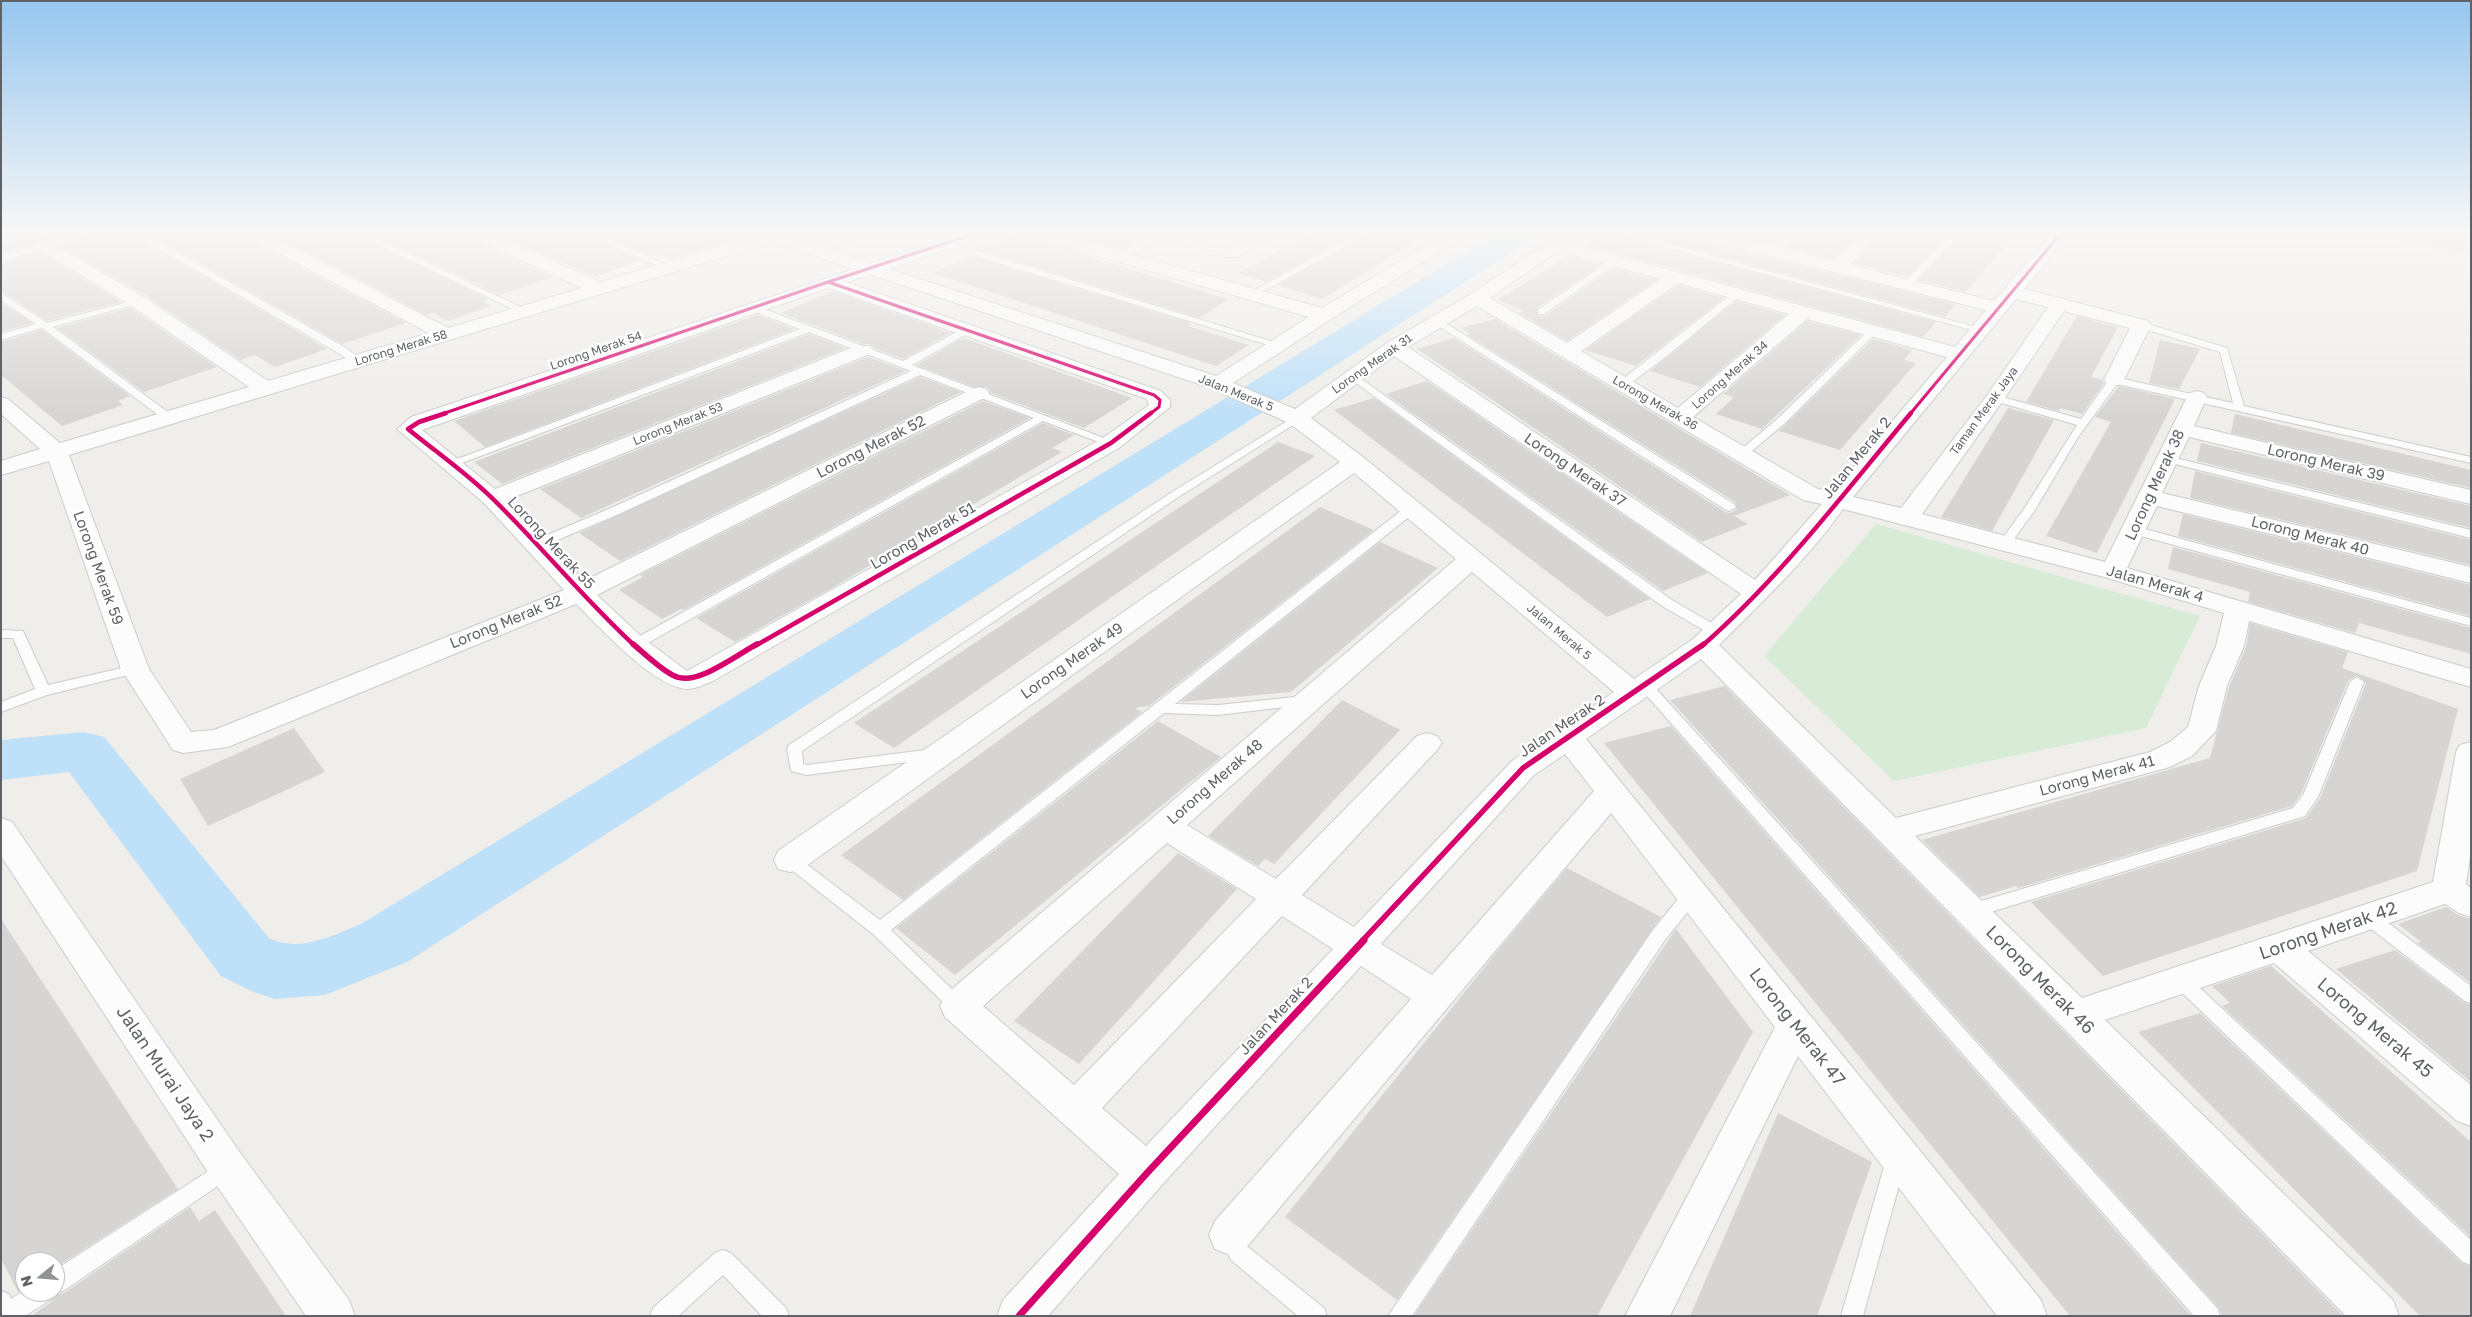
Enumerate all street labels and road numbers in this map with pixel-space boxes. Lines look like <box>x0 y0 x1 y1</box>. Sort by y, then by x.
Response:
street label: Lorong Merak 58 <box>353 327 449 369</box>
street label: Lorong Merak 54 <box>548 329 644 373</box>
street label: Lorong Merak 31 <box>1329 331 1415 397</box>
street label: Lorong Merak 34 <box>1689 338 1771 412</box>
street label: Taman Merak Jaya <box>1947 364 2021 458</box>
street label: Jalan Merak 5 <box>1196 371 1276 415</box>
street label: Lorong Merak 36 <box>1610 373 1700 433</box>
street label: Lorong Merak 53 <box>631 399 725 449</box>
street label: Lorong Merak 52 <box>814 412 928 482</box>
street label: Jalan Merak 2 <box>1819 414 1895 502</box>
street label: Lorong Merak 38 <box>2121 427 2189 543</box>
street label: Lorong Merak 37 <box>1521 429 1629 511</box>
street label: Lorong Merak 39 <box>2265 441 2387 485</box>
street label: Lorong Merak 55 <box>504 493 598 593</box>
street label: Lorong Merak 51 <box>867 499 979 573</box>
street label: Lorong Merak 59 <box>69 509 127 627</box>
street label: Lorong Merak 40 <box>2249 513 2371 559</box>
street label: Jalan Merak 4 <box>2104 562 2206 606</box>
street label: Lorong Merak 52 <box>447 591 565 653</box>
street label: Jalan Merak 5 <box>1524 601 1594 663</box>
street label: Lorong Merak 49 <box>1017 619 1127 703</box>
street label: Jalan Merak 2 <box>1516 691 1608 761</box>
street label: Lorong Merak 48 <box>1164 736 1266 828</box>
street label: Lorong Merak 41 <box>2037 752 2157 800</box>
street label: Lorong Merak 42 <box>2256 897 2400 965</box>
street label: Lorong Merak 46 <box>1981 921 2099 1039</box>
street label: Lorong Merak 47 <box>1744 964 1850 1090</box>
street label: Jalan Merak 2 <box>1235 973 1317 1059</box>
street label: Lorong Merak 45 <box>2313 973 2437 1083</box>
street label: Jalan Murai Jaya 2 <box>112 1002 218 1146</box>

